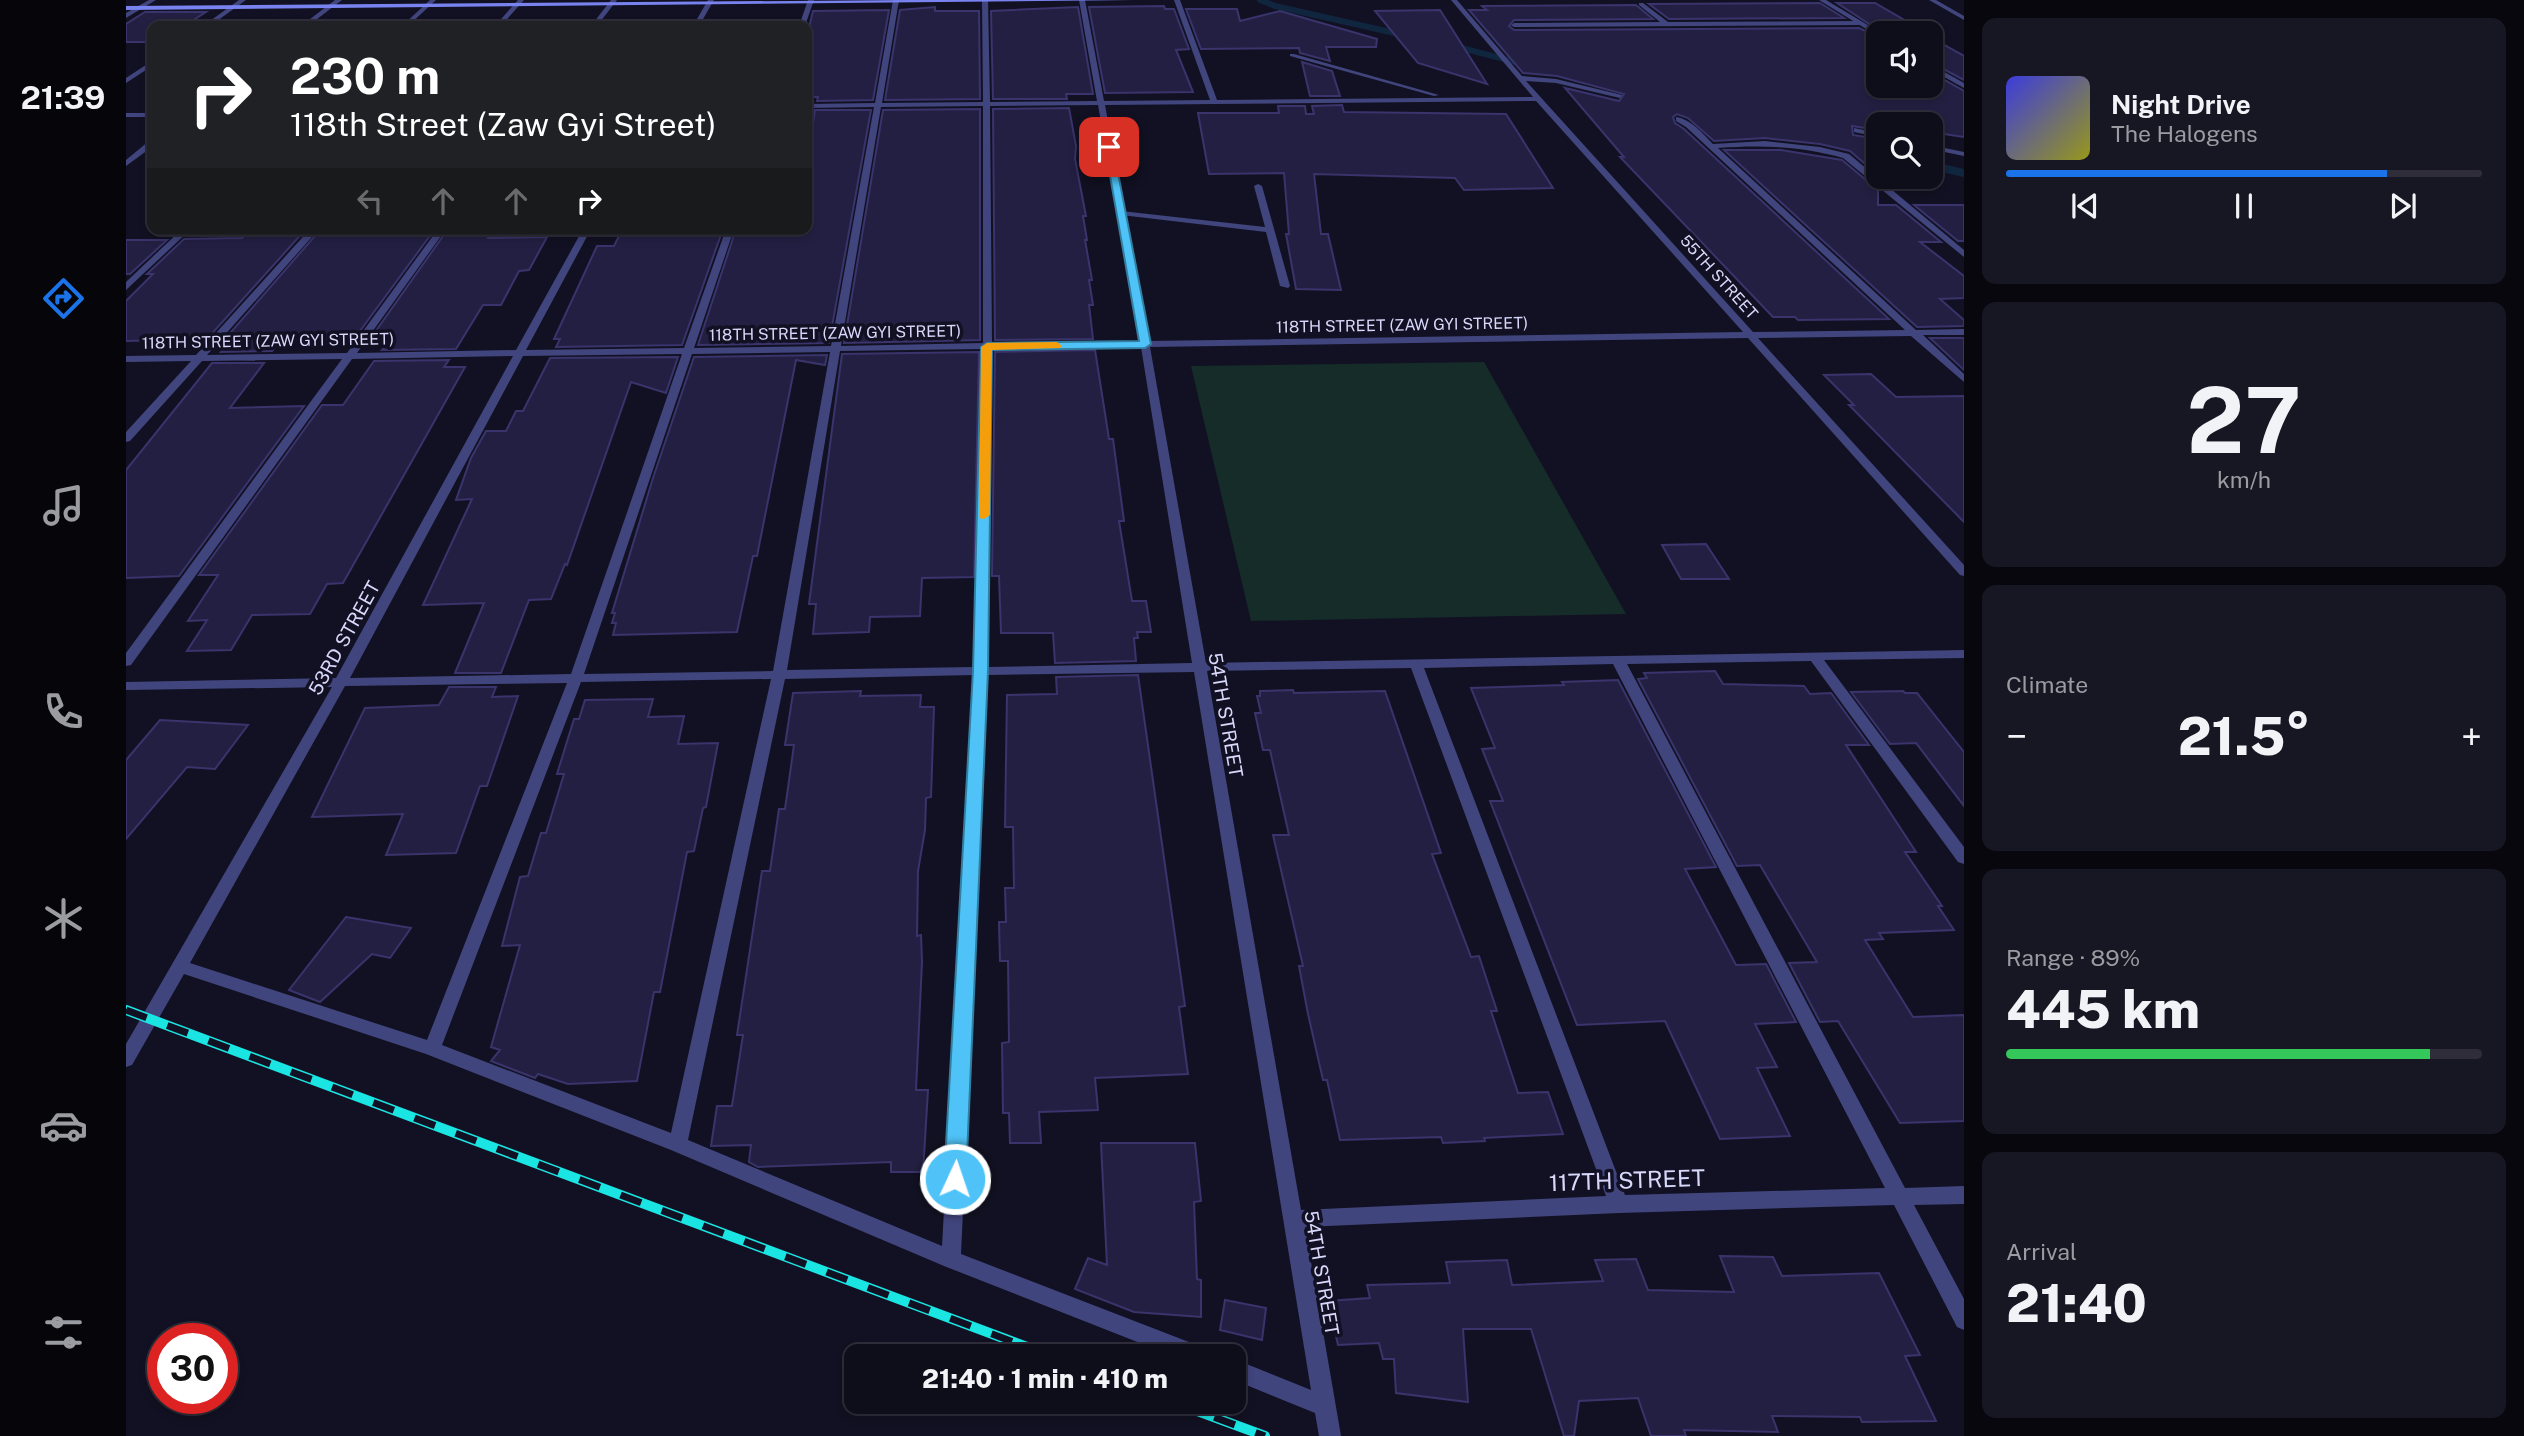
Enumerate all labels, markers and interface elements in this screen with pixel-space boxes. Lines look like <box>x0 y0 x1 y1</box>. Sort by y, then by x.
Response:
map controls <box>1866 21 1943 189</box>
button: sound <box>1866 21 1943 98</box>
text: 230 m <box>290 47 440 105</box>
icon: right <box>175 49 266 140</box>
text: 21:39 <box>21 79 105 116</box>
text: Night Drive <box>2111 89 2251 120</box>
text: 118th Street (Zaw Gyi Street) <box>290 106 716 143</box>
button: search <box>1866 112 1943 189</box>
pin <box>1079 117 1139 177</box>
text: The Halogens <box>2111 120 2258 147</box>
icon: arrive <box>1090 128 1128 166</box>
icon: left <box>351 182 389 220</box>
icon: ahead <box>424 182 462 220</box>
icon: ahead <box>497 182 535 220</box>
icon: right <box>570 182 608 220</box>
icon: previous <box>2066 187 2104 225</box>
icon: pause <box>2225 187 2263 225</box>
icon: next <box>2384 187 2422 225</box>
street label: 55TH STREET <box>1676 231 1762 323</box>
icon: directions <box>39 274 88 323</box>
street label: 118TH STREET (ZAW GYI STREET) <box>1276 313 1528 337</box>
street label: 118TH STREET (ZAW GYI STREET) <box>709 321 961 345</box>
street label: 118TH STREET (ZAW GYI STREET) <box>142 329 394 353</box>
text: 27 <box>2187 367 2301 473</box>
text: km/h <box>2217 466 2271 493</box>
icon: music <box>39 481 88 530</box>
street label: 53RD STREET <box>304 577 384 699</box>
street label: 54TH STREET <box>1204 651 1248 779</box>
text: Climate <box>2006 671 2088 698</box>
icon: phone <box>39 687 88 736</box>
text: 21.5° <box>2178 706 2310 767</box>
text: − <box>2006 714 2027 759</box>
text: + <box>2461 714 2482 759</box>
icon: climate <box>39 894 88 943</box>
text: Range · 89% <box>2006 944 2140 971</box>
text: 445 km <box>2006 979 2200 1040</box>
icon: car <box>39 1101 88 1150</box>
position arrow <box>918 1142 992 1216</box>
street label: 117TH STREET <box>1548 1164 1706 1196</box>
street label: 54TH STREET <box>1300 1209 1344 1337</box>
text: Arrival <box>2006 1238 2077 1265</box>
text: 21:40 <box>2006 1273 2147 1334</box>
icon: filters <box>39 1308 88 1357</box>
speed limit sign: 30 <box>147 1323 238 1414</box>
text: 21:40 · 1 min · 410 m <box>922 1363 1168 1394</box>

